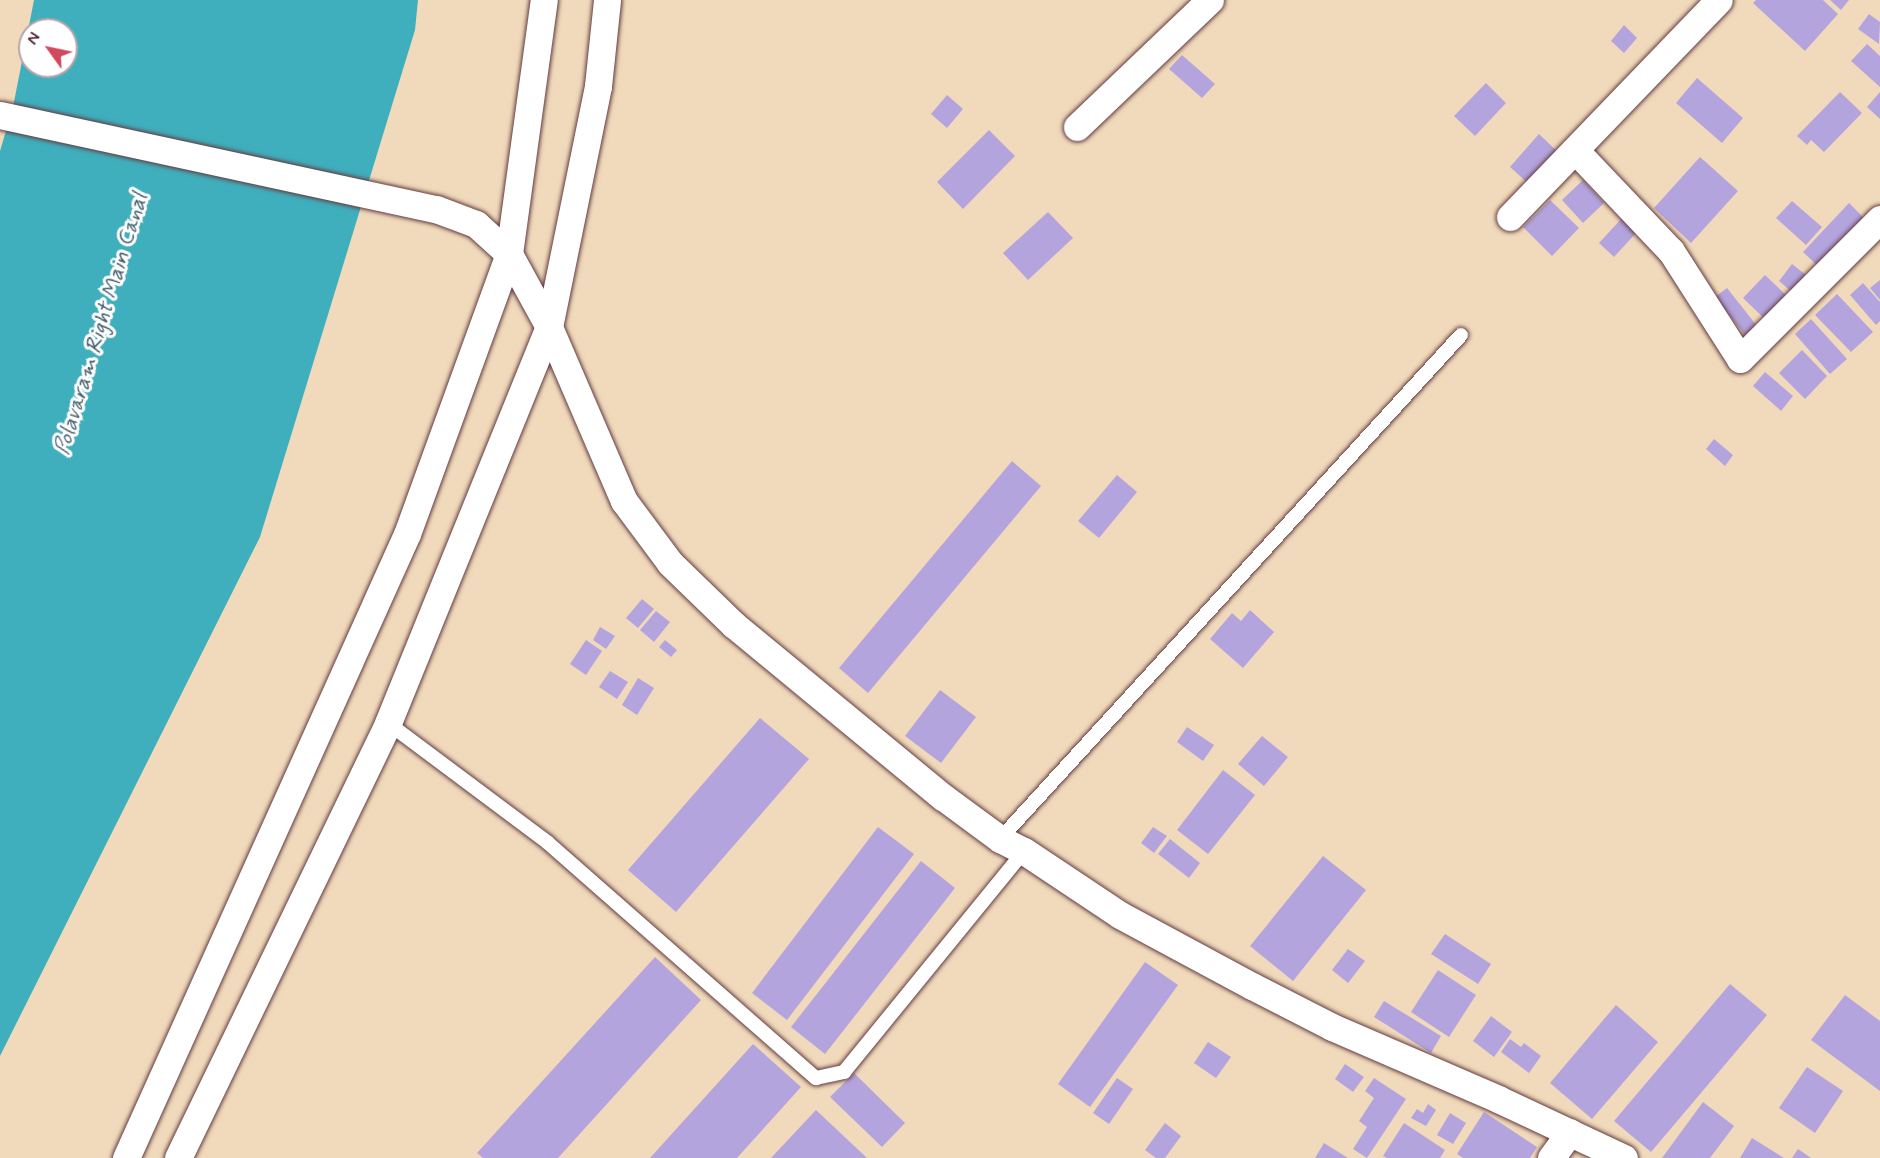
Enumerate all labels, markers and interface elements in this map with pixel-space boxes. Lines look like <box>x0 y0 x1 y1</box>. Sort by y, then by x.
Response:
north arrow <box>18 18 78 78</box>
text: N <box>22 29 46 49</box>
water label: Polavaram Right Main Canal <box>50 191 154 457</box>

